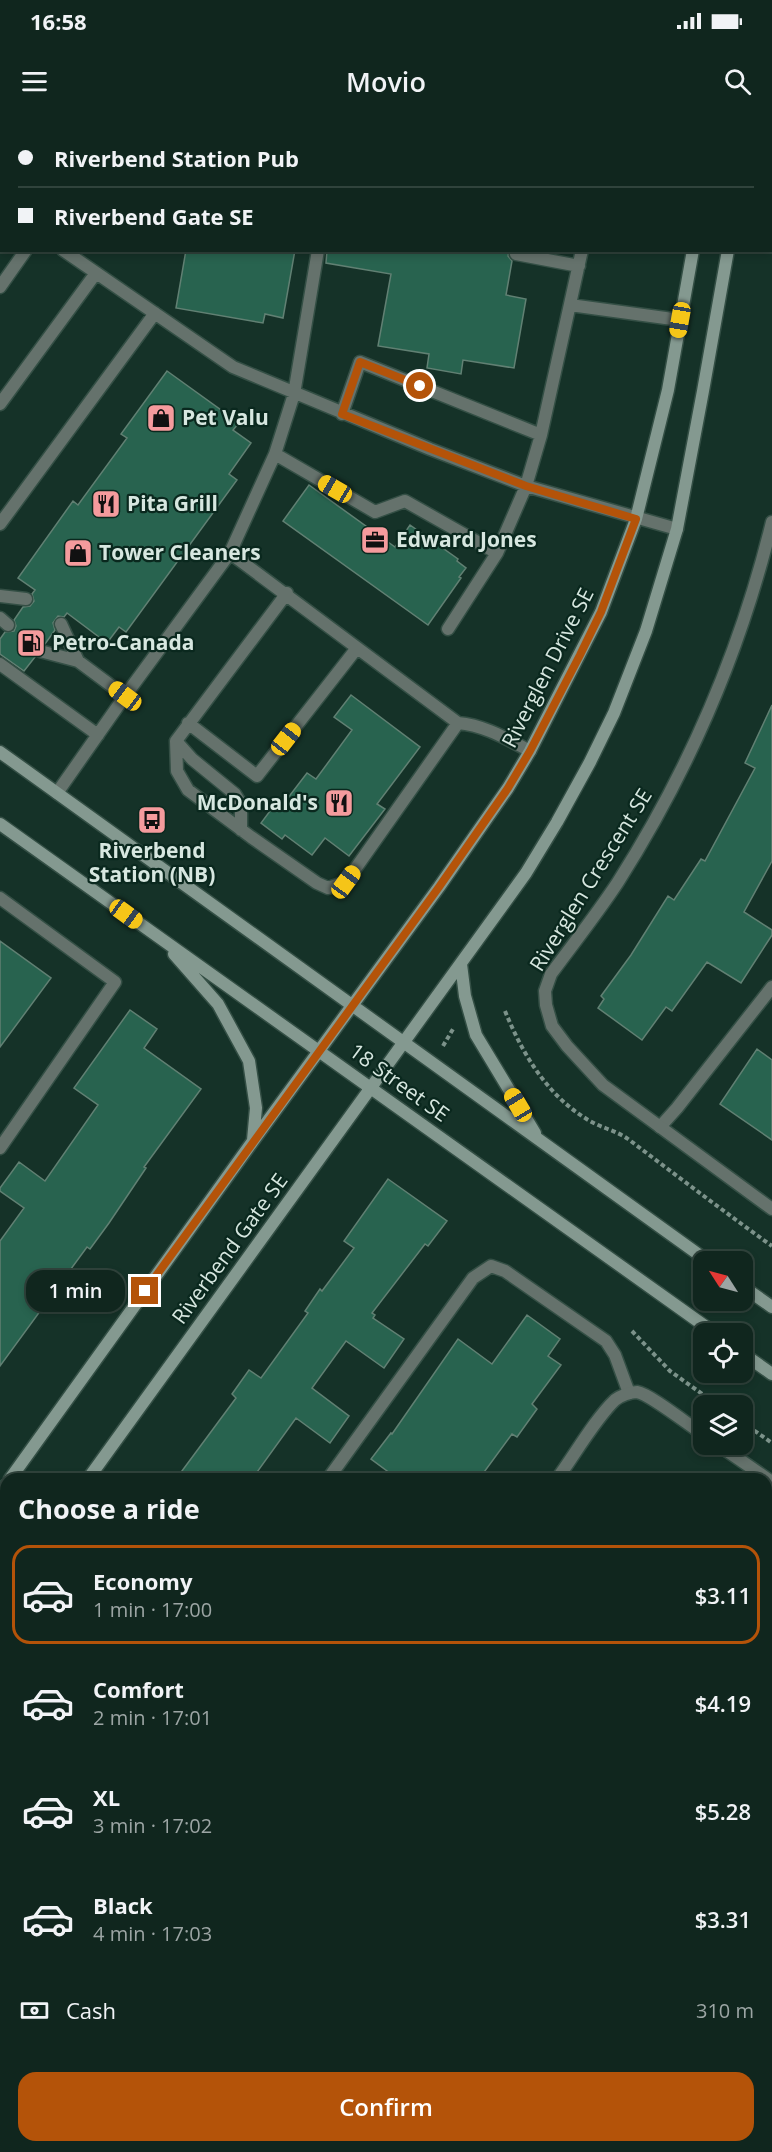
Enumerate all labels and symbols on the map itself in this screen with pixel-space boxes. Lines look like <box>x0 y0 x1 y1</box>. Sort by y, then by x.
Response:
car <box>668 301 692 339</box>
route start <box>406 372 433 399</box>
shop icon: Pet Valu <box>145 402 177 434</box>
place label: Pet Valu <box>182 403 269 431</box>
car <box>315 472 355 506</box>
restaurant icon: Pita Grill <box>90 488 122 520</box>
place label: Pita Grill <box>127 489 218 517</box>
office icon: Edward Jones <box>359 524 391 556</box>
place label: Edward Jones <box>396 525 537 553</box>
shop icon: Tower Cleaners <box>62 537 94 569</box>
place label: Tower Cleaners <box>99 538 261 566</box>
street label: Riverglen Drive SE <box>495 583 600 752</box>
fuel station icon: Petro-Canada <box>15 627 47 659</box>
place label: Petro-Canada <box>52 628 195 656</box>
car <box>105 678 145 714</box>
car <box>268 719 304 759</box>
street label: Riverglen Crescent SE <box>523 783 658 976</box>
restaurant icon: McDonald's <box>323 787 355 819</box>
place label: McDonald's <box>197 788 318 816</box>
bus stop icon: Riverbend Station (NB) <box>136 804 168 836</box>
place label: Riverbend Station (NB) <box>89 836 215 888</box>
car <box>328 862 364 902</box>
car <box>106 896 146 932</box>
street label: 18 Street SE <box>344 1037 455 1128</box>
car <box>501 1085 535 1125</box>
street label: Riverbend Gate SE <box>165 1167 293 1329</box>
north arrow <box>693 1251 753 1311</box>
callout: 1 min <box>25 1270 124 1312</box>
route end <box>131 1277 158 1304</box>

